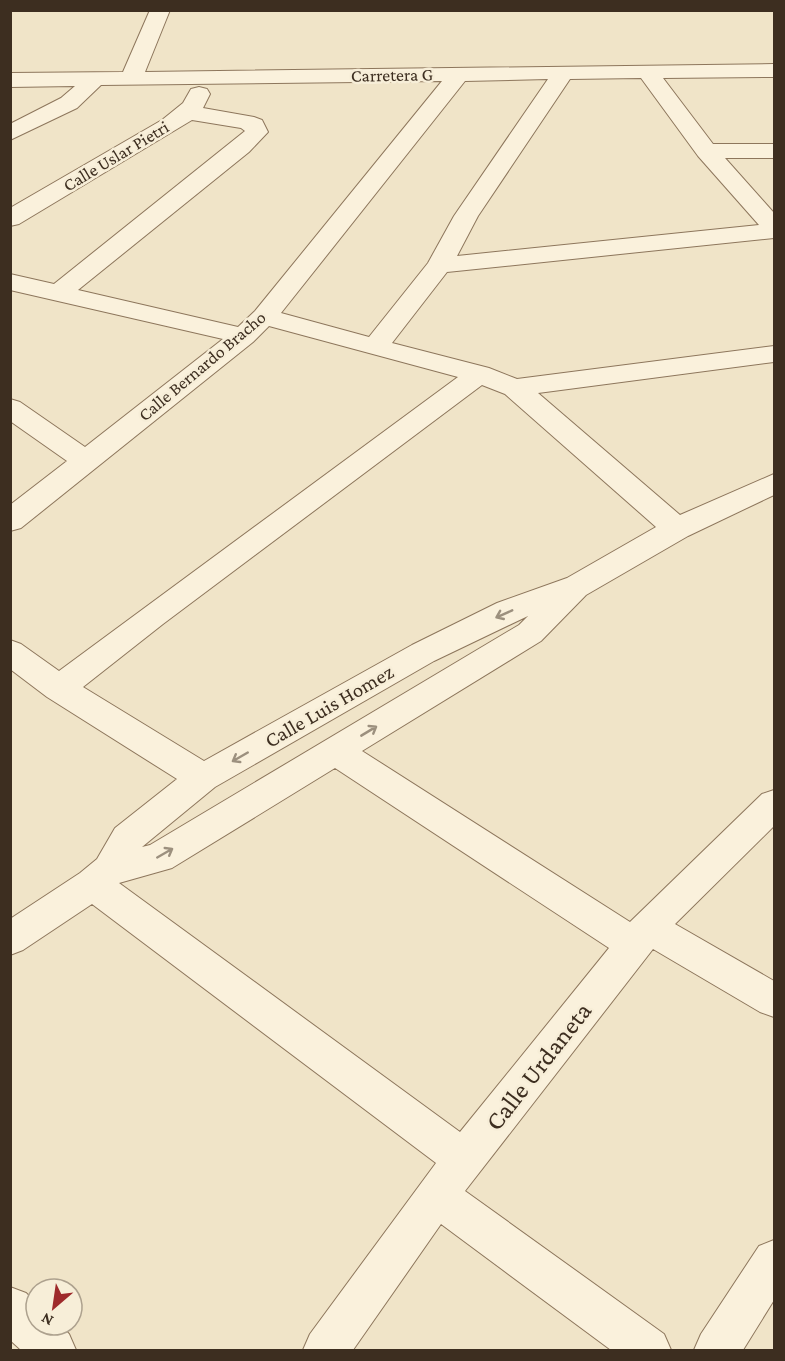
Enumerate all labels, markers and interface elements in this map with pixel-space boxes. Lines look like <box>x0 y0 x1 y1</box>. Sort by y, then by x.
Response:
street label: Carretera G <box>351 64 433 86</box>
street label: Calle Uslar Pietri <box>60 117 173 195</box>
street label: Calle Bernardo Bracho <box>134 307 270 425</box>
one-way arrow <box>495 609 513 620</box>
street label: Calle Luis Homez <box>260 659 398 753</box>
one-way arrow <box>360 725 377 737</box>
one-way arrow <box>232 751 249 763</box>
one-way arrow <box>156 847 174 858</box>
street label: Calle Urdaneta <box>479 997 597 1136</box>
north arrow <box>24 1277 84 1337</box>
text: N <box>38 1310 56 1330</box>

